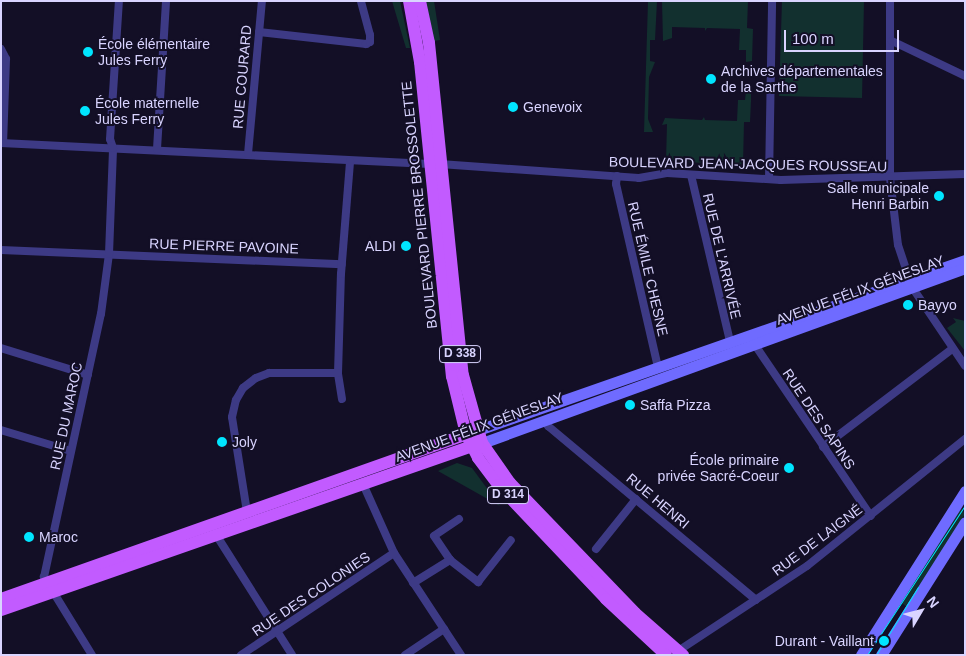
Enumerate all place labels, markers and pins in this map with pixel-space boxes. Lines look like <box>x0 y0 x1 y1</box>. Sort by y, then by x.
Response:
place label: École élémentaire Jules Ferry <box>98 36 210 68</box>
marker: École élémentaire Jules Ferry <box>82 46 94 58</box>
place label: Archives départementales de la Sarthe <box>721 63 883 95</box>
marker: Archives départementales de la Sarthe <box>705 73 717 85</box>
place label: École maternelle Jules Ferry <box>95 95 199 128</box>
place label: Genevoix <box>523 99 582 115</box>
marker: Genevoix <box>507 101 519 113</box>
marker: École maternelle Jules Ferry <box>79 105 91 117</box>
place label: Salle municipale Henri Barbin <box>827 180 929 212</box>
marker: Salle municipale Henri Barbin <box>933 190 945 202</box>
place label: ALDI <box>365 238 396 254</box>
marker: ALDI <box>400 240 412 252</box>
place label: Bayyo <box>918 297 957 313</box>
marker: Bayyo <box>902 299 914 311</box>
place label: Saffa Pizza <box>640 397 711 413</box>
marker: Saffa Pizza <box>624 399 636 411</box>
place label: Joly <box>232 434 257 450</box>
marker: Joly <box>216 436 228 448</box>
place label: École primaire privée Sacré-Coeur <box>658 452 779 484</box>
marker: École primaire privée Sacré-Coeur <box>783 462 795 474</box>
place label: Maroc <box>39 529 78 545</box>
marker: Maroc <box>23 531 35 543</box>
place label: Durant - Vaillant <box>775 633 874 649</box>
marker: Durant - Vaillant <box>878 635 890 647</box>

